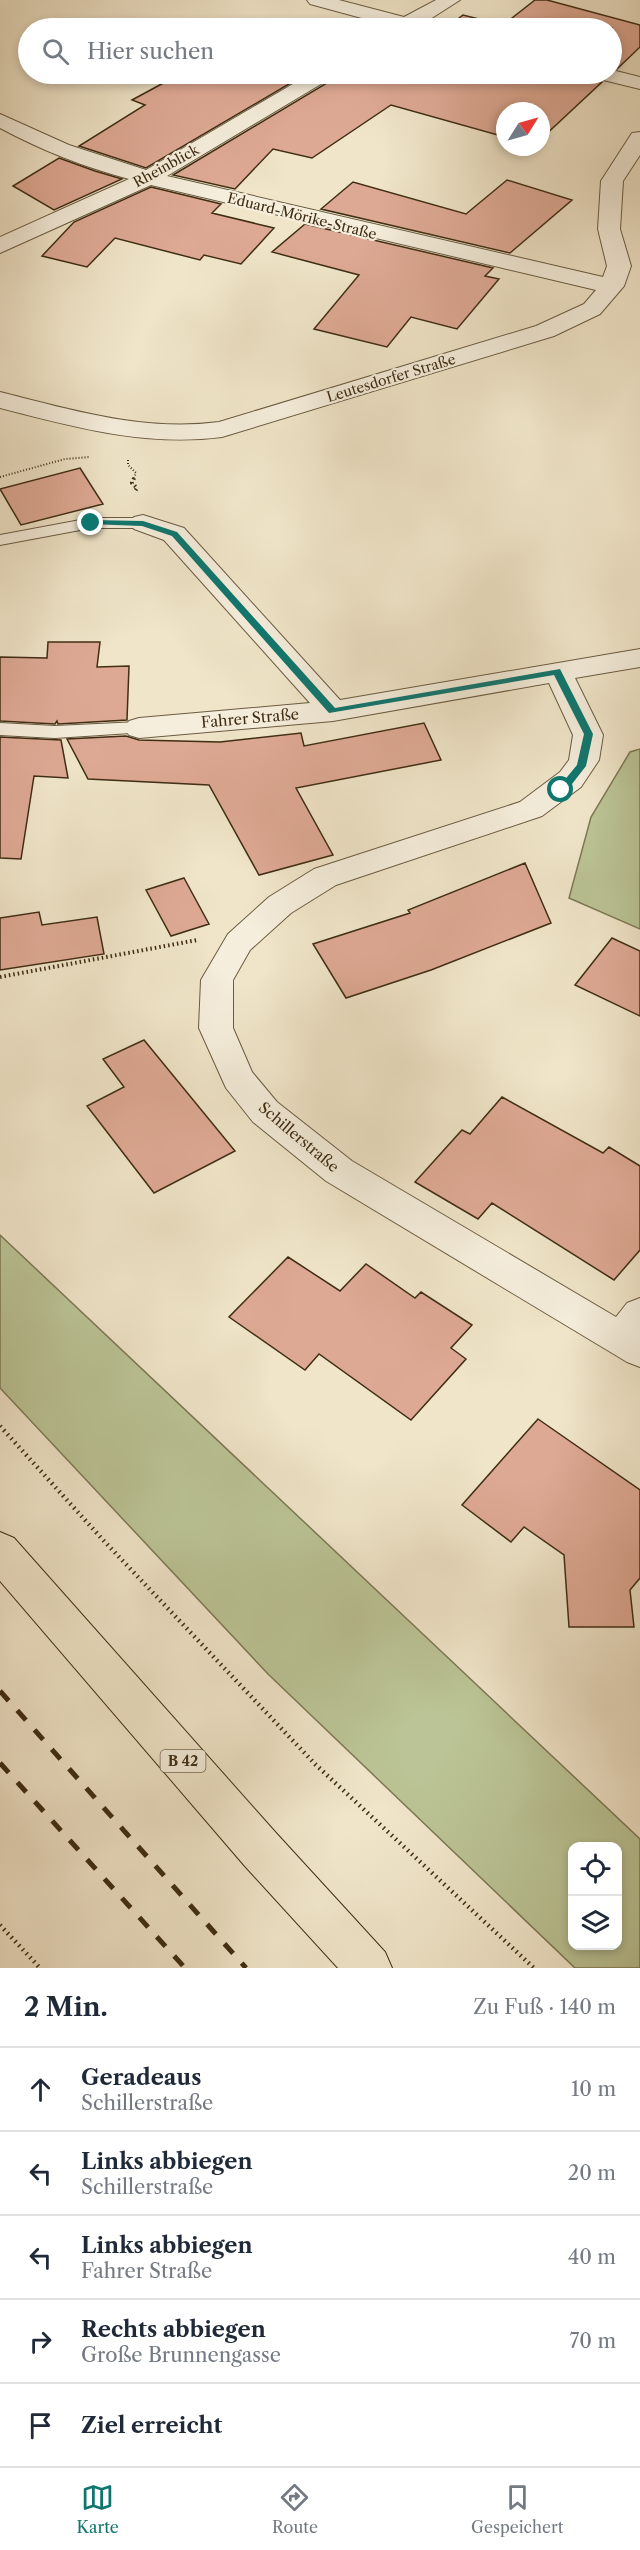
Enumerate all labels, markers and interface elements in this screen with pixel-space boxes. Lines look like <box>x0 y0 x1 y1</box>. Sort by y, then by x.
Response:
search box <box>18 18 622 84</box>
icon: search <box>39 35 72 68</box>
text: Hier suchen <box>87 38 214 65</box>
north arrow <box>496 102 550 156</box>
street label: Rheinblick <box>130 140 203 191</box>
street label: Eduard-Mörike-Straße <box>226 189 379 243</box>
street label: Leutesdorfer Straße <box>324 350 458 406</box>
route end <box>77 509 103 535</box>
street label: Fahrer Straße <box>200 704 300 732</box>
route start <box>547 776 573 802</box>
street label: Schillerstraße <box>255 1098 343 1176</box>
road number: B 42 <box>160 1750 206 1772</box>
map controls <box>568 1842 622 1950</box>
button: locate <box>568 1842 622 1896</box>
button: layers <box>568 1896 622 1950</box>
text: 2 Min. <box>24 1991 108 2023</box>
text: Zu Fuß · 140 m <box>473 1995 616 2019</box>
text: Geradeaus <box>81 2064 201 2091</box>
icon: ahead <box>24 2073 57 2106</box>
text: 10 m <box>571 2077 616 2101</box>
text: Schillerstraße <box>81 2091 213 2115</box>
text: Links abbiegen <box>81 2148 253 2175</box>
icon: left <box>24 2157 57 2190</box>
text: 20 m <box>568 2161 616 2185</box>
text: Schillerstraße <box>81 2175 213 2199</box>
text: Links abbiegen <box>81 2232 253 2259</box>
icon: left <box>24 2241 57 2274</box>
text: 40 m <box>568 2245 616 2269</box>
text: Fahrer Straße <box>81 2259 212 2283</box>
text: Rechts abbiegen <box>81 2316 266 2343</box>
icon: right <box>24 2325 57 2358</box>
text: 70 m <box>570 2329 616 2353</box>
text: Große Brunnengasse <box>81 2343 281 2367</box>
icon: arrive <box>24 2409 57 2442</box>
text: Ziel erreicht <box>81 2412 222 2439</box>
tab: Karte <box>77 2481 119 2537</box>
tab: Route <box>272 2481 318 2537</box>
tab: Gespeichert <box>471 2481 563 2537</box>

